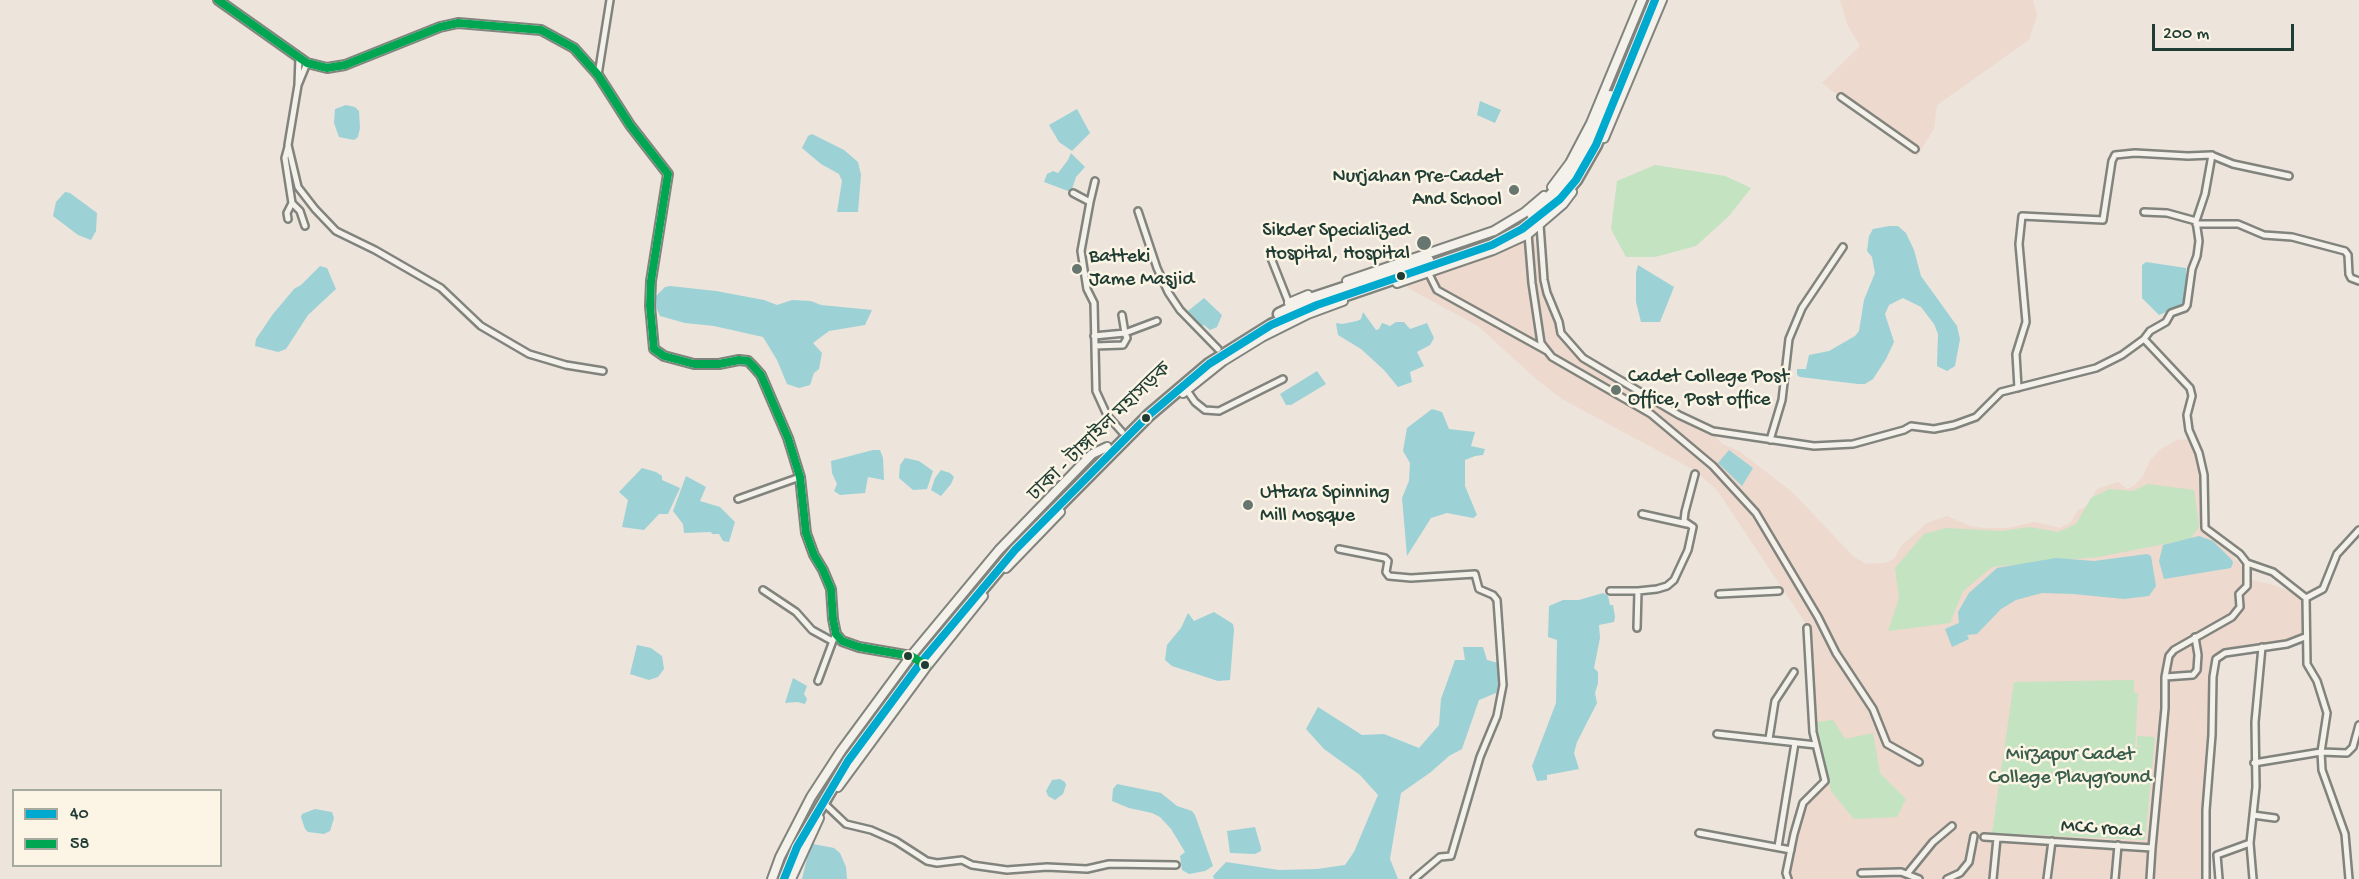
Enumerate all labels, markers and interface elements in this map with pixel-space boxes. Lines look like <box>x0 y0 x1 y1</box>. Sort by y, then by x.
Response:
scale bar <box>2155 12 2298 50</box>
text: 200 m <box>2163 24 2209 45</box>
place label: Nurjahan Pre-Cadet And School <box>1333 166 1502 213</box>
marker: Nurjahan Pre-Cadet And School <box>1507 183 1521 197</box>
place label: Sikder Specialized Hospital, Hospital <box>1262 220 1410 267</box>
marker: Sikder Specialized Hospital, Hospital <box>1415 234 1433 252</box>
place label: Batteki Jame Masjid <box>1089 246 1194 293</box>
marker: Batteki Jame Masjid <box>1070 262 1084 276</box>
unlabelled marker <box>1395 270 1407 282</box>
street label: ঢাকা - টাঙ্গাইল মহাসড়ক <box>1024 358 1178 508</box>
place label: Cadet College Post Office, Post office <box>1628 366 1789 413</box>
marker: Cadet College Post Office, Post office <box>1609 383 1623 397</box>
unlabelled marker <box>1140 412 1152 424</box>
place label: Uttara Spinning Mill Mosque <box>1260 482 1390 529</box>
marker: Uttara Spinning Mill Mosque <box>1241 498 1255 512</box>
unlabelled marker <box>902 650 914 662</box>
unlabelled marker <box>919 659 931 671</box>
park label: Mirzapur Cadet College Playground <box>1989 744 2151 791</box>
legend <box>12 789 222 867</box>
text: 40 <box>70 804 89 825</box>
street label: MCC road <box>2060 815 2142 845</box>
text: 58 <box>70 834 89 855</box>

